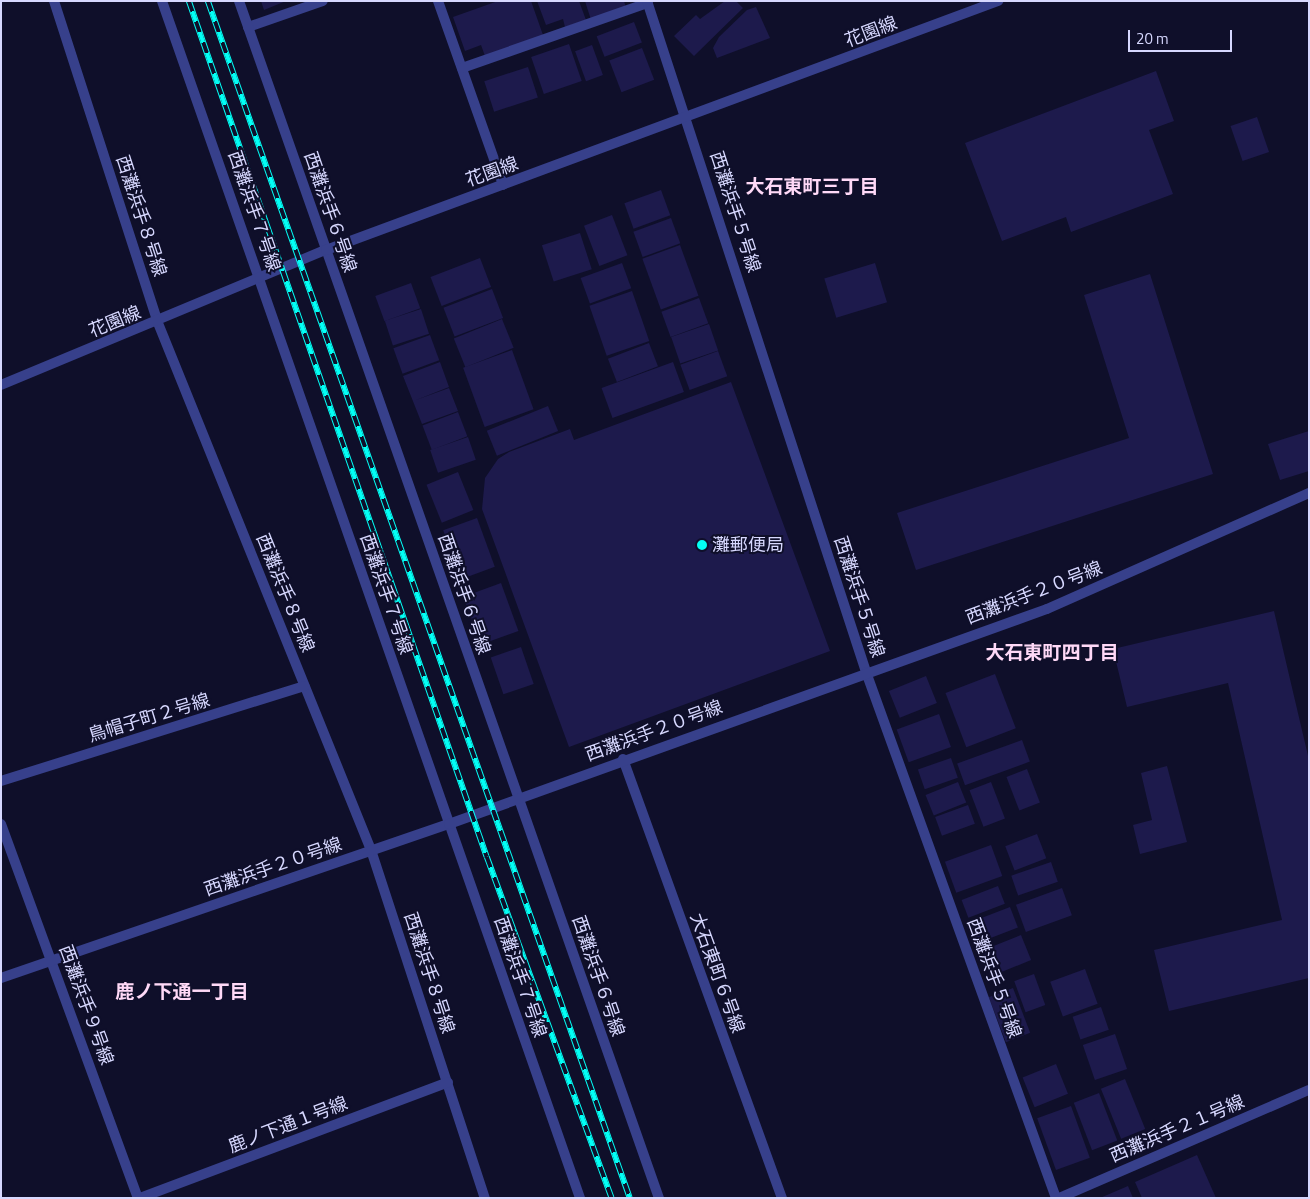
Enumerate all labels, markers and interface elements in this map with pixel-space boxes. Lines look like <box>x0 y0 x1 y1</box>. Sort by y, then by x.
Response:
street label: 花園線 <box>842 12 900 52</box>
scale bar <box>1130 20 1234 52</box>
text: 20 m <box>1136 27 1169 50</box>
street label: 西灘浜手７号線 <box>223 148 285 274</box>
street label: 西灘浜手６号線 <box>299 149 361 275</box>
street label: 西灘浜手５号線 <box>705 149 765 275</box>
street label: 西灘浜手８号線 <box>111 153 171 279</box>
street label: 花園線 <box>463 153 521 191</box>
district label: 大石東町三丁目 <box>746 175 878 197</box>
street label: 花園線 <box>86 302 144 342</box>
street label: 西灘浜手８号線 <box>251 531 319 655</box>
street label: 西灘浜手７号線 <box>355 531 417 657</box>
street label: 西灘浜手６号線 <box>433 531 495 657</box>
place label: 灘郵便局 <box>712 534 784 556</box>
street label: 西灘浜手５号線 <box>829 534 889 660</box>
marker: 灘郵便局 <box>696 539 708 551</box>
street label: 西灘浜手２０号線 <box>963 557 1105 629</box>
district label: 大石東町四丁目 <box>986 641 1118 663</box>
street label: 鳥帽子町２号線 <box>86 689 212 747</box>
street label: 西灘浜手２０号線 <box>583 696 725 766</box>
street label: 西灘浜手２０号線 <box>201 833 345 901</box>
street label: 西灘浜手８号線 <box>399 910 459 1036</box>
street label: 大石東町６号線 <box>685 910 749 1036</box>
street label: 西灘浜手６号線 <box>567 913 629 1039</box>
street label: 西灘浜手７号線 <box>489 914 551 1040</box>
street label: 西灘浜手５号線 <box>962 915 1026 1041</box>
street label: 西灘浜手９号線 <box>54 942 118 1068</box>
district label: 鹿ノ下通一丁目 <box>116 980 248 1002</box>
street label: 西灘浜手２１号線 <box>1107 1091 1247 1167</box>
street label: 鹿ノ下通１号線 <box>225 1092 351 1158</box>

